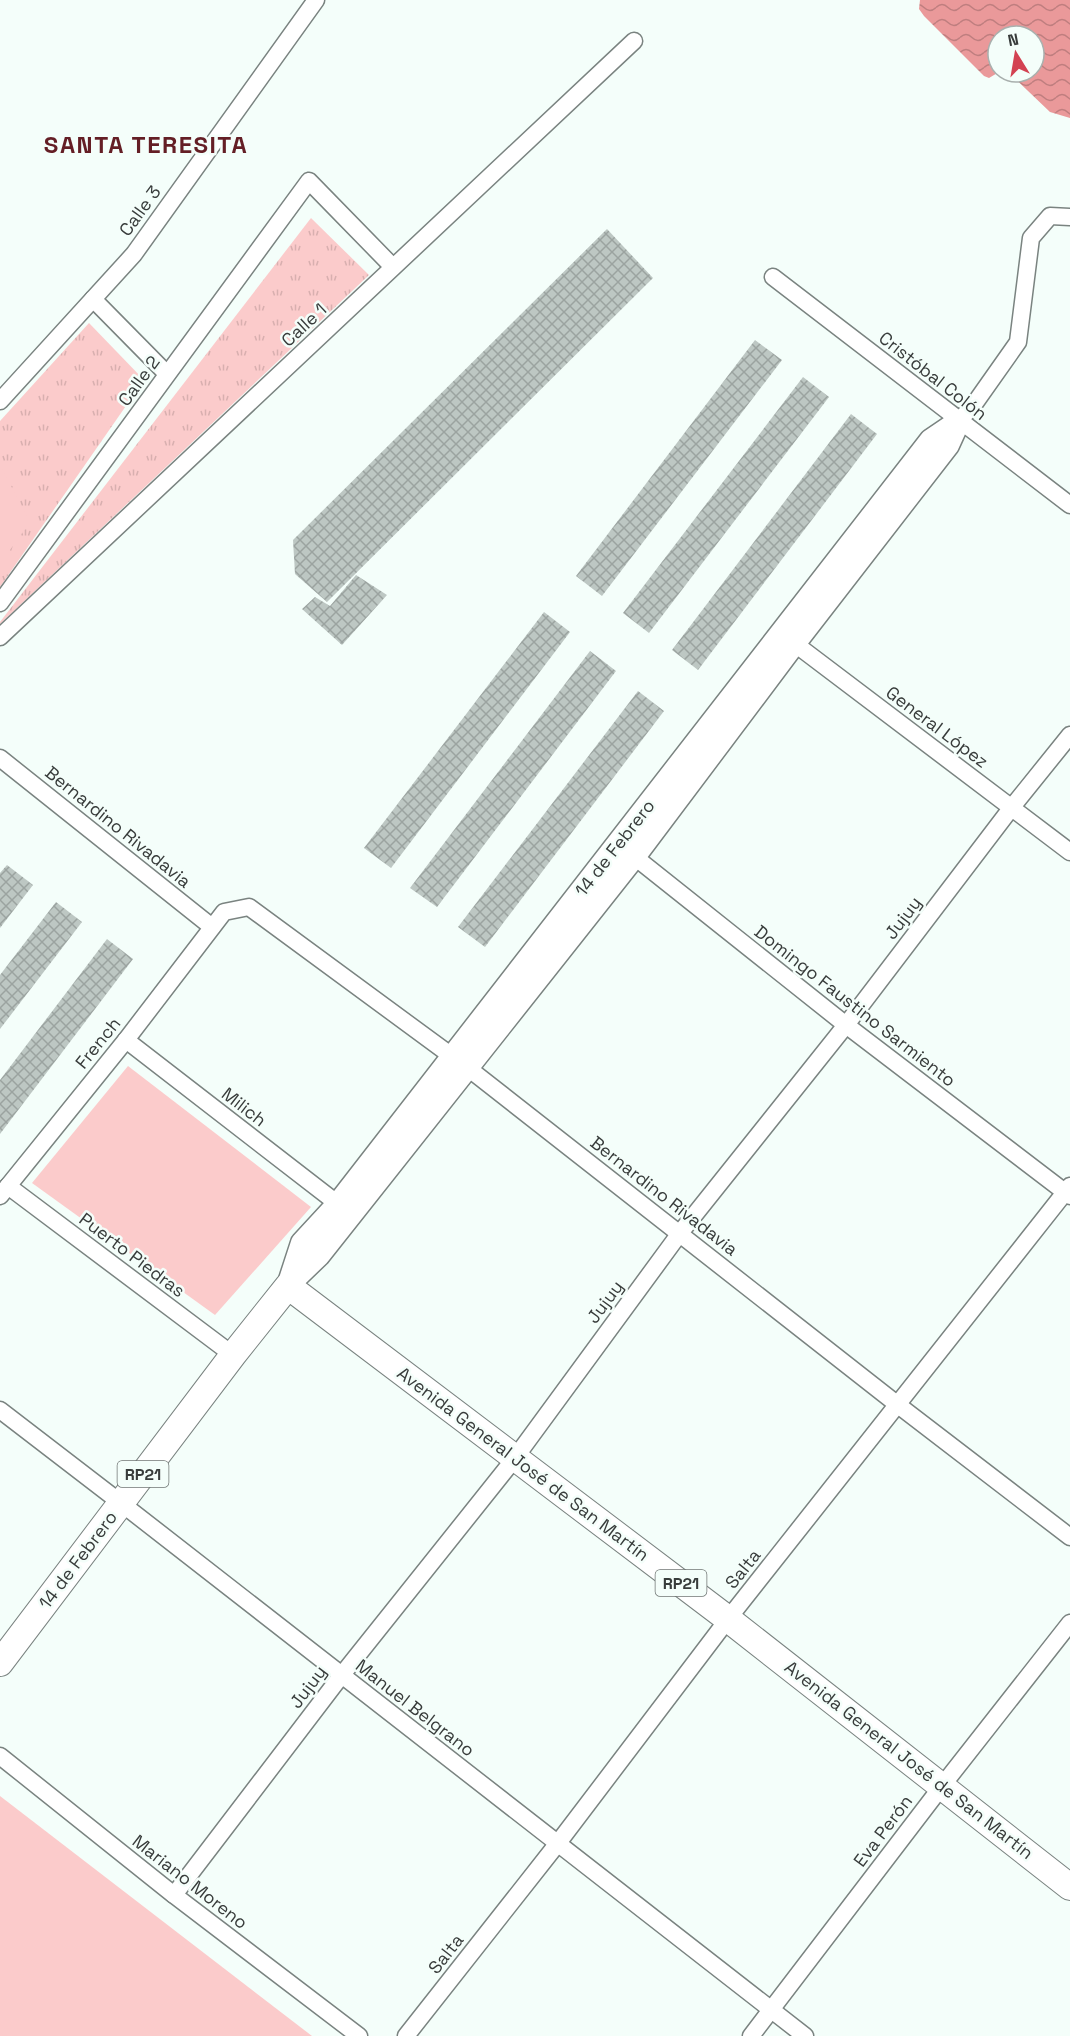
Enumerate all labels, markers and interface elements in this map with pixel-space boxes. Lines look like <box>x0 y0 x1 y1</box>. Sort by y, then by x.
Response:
north arrow <box>986 24 1046 84</box>
text: N <box>1006 28 1021 51</box>
district label: SANTA TERESITA <box>44 129 248 160</box>
street label: Calle 3 <box>114 181 166 240</box>
street label: Calle 1 <box>276 298 331 351</box>
street label: Cristóbal Colón <box>874 326 992 425</box>
street label: Calle 2 <box>113 351 165 410</box>
street label: General López <box>882 681 993 773</box>
street label: Bernardino Rivadavia <box>41 761 196 893</box>
street label: 14 de Febrero <box>570 795 660 901</box>
street label: Jujuy <box>879 892 926 944</box>
street label: Domingo Faustino Sarmiento <box>750 920 961 1091</box>
street label: French <box>70 1012 125 1073</box>
street label: Milich <box>217 1082 271 1131</box>
street label: Bernardino Rivadavia <box>586 1131 743 1260</box>
street label: Puerto Piedras <box>75 1207 190 1302</box>
street label: Jujuy <box>581 1276 628 1328</box>
street label: Avenida General José de San Martín <box>393 1361 654 1566</box>
road number: RP21 <box>118 1461 168 1487</box>
street label: 14 de Febrero <box>33 1506 122 1613</box>
street label: Salta <box>720 1544 766 1593</box>
road number: RP21 <box>656 1570 706 1596</box>
street label: Manuel Belgrano <box>351 1654 480 1761</box>
street label: Avenida General José de San Martín <box>780 1655 1038 1864</box>
street label: Jujuy <box>284 1661 331 1713</box>
street label: Eva Perón <box>848 1790 917 1871</box>
street label: Mariano Moreno <box>128 1829 253 1934</box>
street label: Salta <box>423 1929 468 1978</box>

